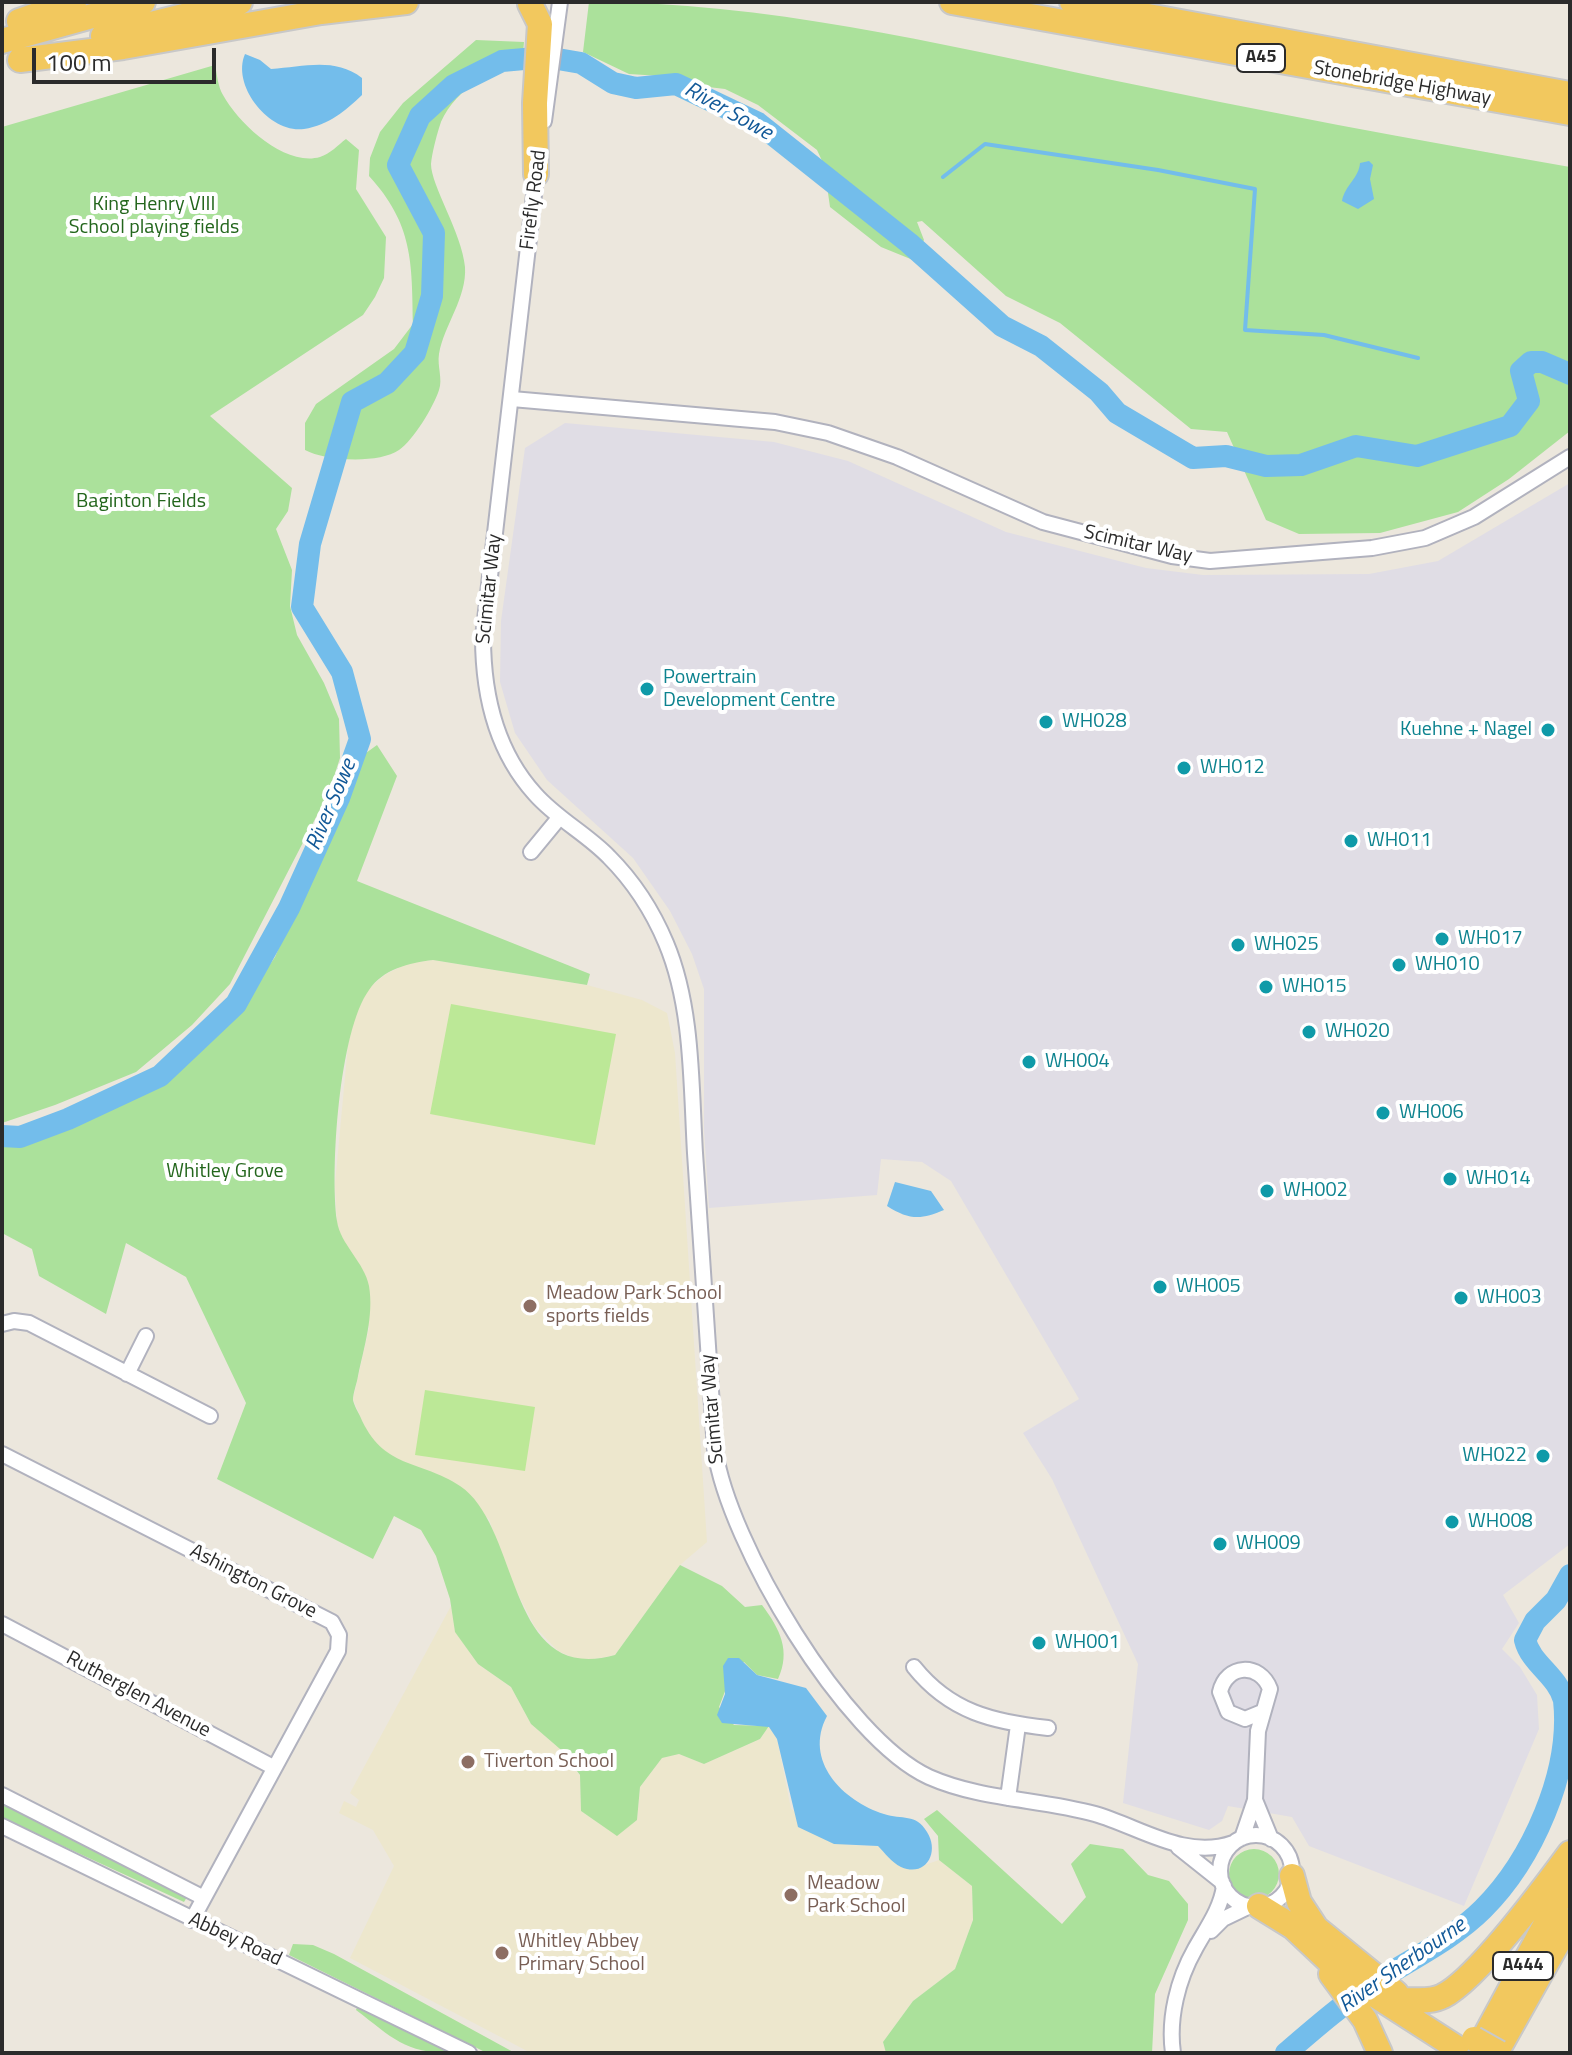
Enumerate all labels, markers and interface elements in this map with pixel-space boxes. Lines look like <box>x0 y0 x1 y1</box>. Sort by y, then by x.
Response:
scale bar <box>36 32 220 82</box>
text: 100 m <box>46 44 112 80</box>
road number: A45 <box>1237 44 1285 72</box>
street label: Stonebridge Highway <box>1311 57 1493 111</box>
water label: River Sowe <box>679 77 777 147</box>
street label: Firefly Road <box>516 149 552 251</box>
park label: King Henry VIII School playing fields <box>69 193 239 240</box>
park label: Baginton Fields <box>76 490 206 514</box>
street label: Scimitar Way <box>1082 521 1194 569</box>
street label: Scimitar Way <box>472 533 508 645</box>
place label: Powertrain Development Centre <box>663 666 835 713</box>
marker: Powertrain Development Centre <box>638 680 656 698</box>
place label: WH028 <box>1062 710 1127 734</box>
marker: WH028 <box>1037 713 1055 731</box>
place label: Kuehne + Nagel <box>1400 718 1532 742</box>
marker: Kuehne + Nagel <box>1539 721 1557 739</box>
water label: River Sowe <box>301 756 363 854</box>
place label: WH012 <box>1200 756 1265 780</box>
marker: WH012 <box>1175 759 1193 777</box>
place label: WH011 <box>1367 829 1432 853</box>
marker: WH011 <box>1342 832 1360 850</box>
place label: WH017 <box>1458 927 1523 951</box>
marker: WH017 <box>1433 930 1451 948</box>
place label: WH025 <box>1254 933 1319 957</box>
marker: WH025 <box>1229 936 1247 954</box>
place label: WH010 <box>1415 953 1480 977</box>
marker: WH010 <box>1390 956 1408 974</box>
place label: WH015 <box>1282 975 1347 999</box>
marker: WH015 <box>1257 978 1275 996</box>
place label: WH020 <box>1325 1020 1390 1044</box>
marker: WH020 <box>1300 1023 1318 1041</box>
place label: WH004 <box>1045 1050 1110 1074</box>
marker: WH004 <box>1020 1053 1038 1071</box>
place label: WH006 <box>1399 1101 1464 1125</box>
marker: WH006 <box>1374 1104 1392 1122</box>
park label: Whitley Grove <box>166 1160 284 1184</box>
place label: WH014 <box>1466 1167 1531 1191</box>
marker: WH014 <box>1441 1170 1459 1188</box>
place label: WH002 <box>1283 1179 1348 1203</box>
marker: WH002 <box>1258 1182 1276 1200</box>
place label: WH005 <box>1176 1275 1241 1299</box>
marker: WH005 <box>1151 1278 1169 1296</box>
place label: Meadow Park School sports fields <box>546 1282 722 1329</box>
place label: WH003 <box>1477 1286 1542 1310</box>
marker: WH003 <box>1452 1289 1470 1307</box>
marker: Meadow Park School sports fields <box>521 1297 539 1315</box>
street label: Scimitar Way <box>696 1353 730 1465</box>
place label: WH022 <box>1462 1444 1527 1468</box>
marker: WH022 <box>1534 1447 1552 1465</box>
place label: WH008 <box>1468 1510 1533 1534</box>
marker: WH008 <box>1443 1513 1461 1531</box>
place label: WH009 <box>1236 1532 1301 1556</box>
marker: WH009 <box>1211 1535 1229 1553</box>
street label: Ashington Grove <box>186 1540 320 1624</box>
place label: WH001 <box>1055 1631 1120 1655</box>
marker: WH001 <box>1030 1634 1048 1652</box>
street label: Rutherglen Avenue <box>62 1647 214 1743</box>
place label: Tiverton School <box>484 1750 614 1774</box>
marker: Tiverton School <box>459 1753 477 1771</box>
place label: Meadow Park School <box>807 1872 906 1919</box>
marker: Meadow Park School <box>782 1886 800 1904</box>
street label: Abbey Road <box>185 1908 285 1972</box>
water label: River Sherbourne <box>1335 1913 1471 2019</box>
place label: Whitley Abbey Primary School <box>518 1930 645 1977</box>
marker: Whitley Abbey Primary School <box>493 1944 511 1962</box>
road number: A444 <box>1493 1952 1553 1980</box>

